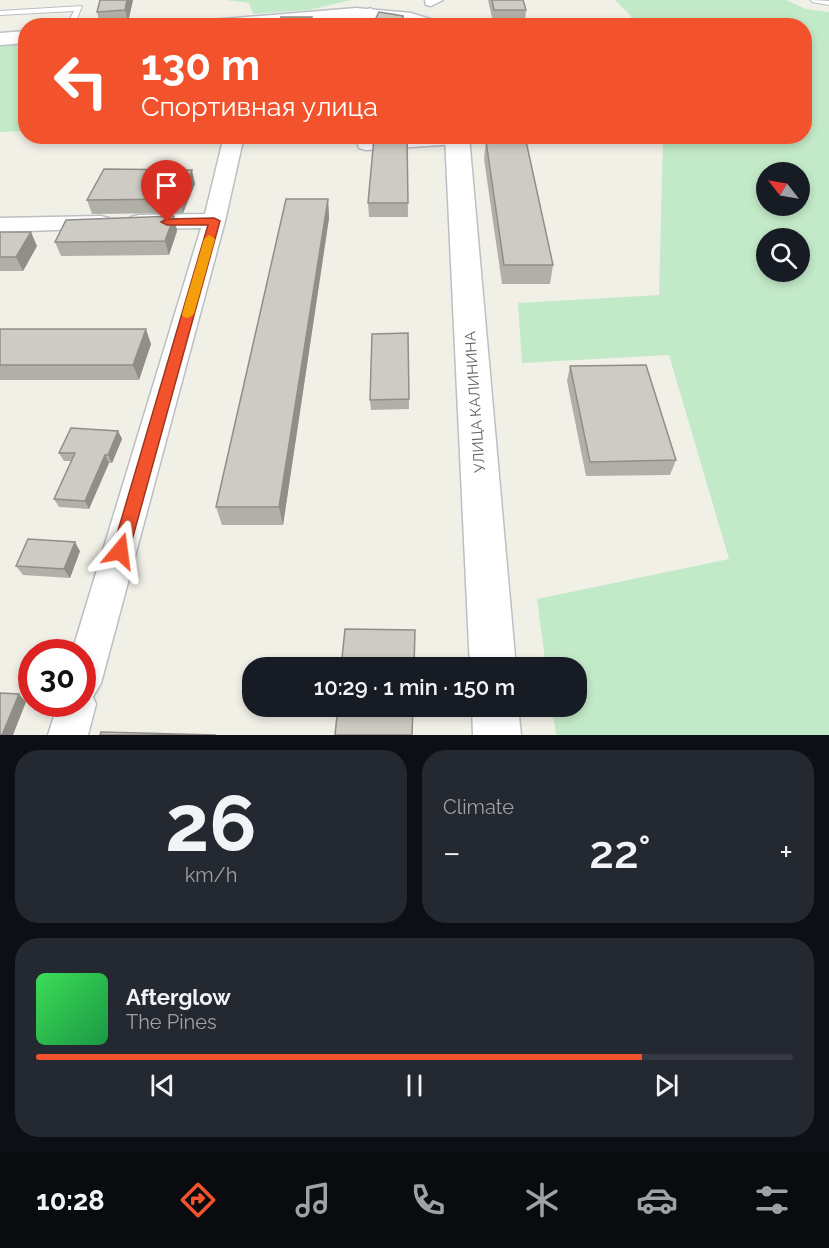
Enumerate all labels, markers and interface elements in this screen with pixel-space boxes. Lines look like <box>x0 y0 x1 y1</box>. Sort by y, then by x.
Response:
text: 130 m <box>141 41 260 90</box>
icon: left <box>42 42 120 120</box>
text: Спортивная улица <box>141 91 378 122</box>
pin <box>141 160 192 222</box>
north arrow <box>756 162 810 216</box>
map controls <box>756 162 810 282</box>
icon: arrive <box>150 169 183 202</box>
button: search <box>756 228 810 282</box>
street label: УЛИЦА КАЛИНИНА <box>461 331 489 473</box>
position arrow <box>88 519 152 583</box>
speed limit sign: 30 <box>18 639 96 717</box>
text: 10:29 · 1 min · 150 m <box>314 674 515 700</box>
text: 26 <box>165 778 257 869</box>
text: Climate <box>443 795 514 819</box>
text: 22° <box>589 826 651 879</box>
text: − <box>443 833 461 872</box>
text: + <box>779 833 793 872</box>
text: km/h <box>185 863 237 887</box>
text: Afterglow <box>126 984 231 1010</box>
text: The Pines <box>126 1010 217 1034</box>
icon: previous <box>146 1069 179 1102</box>
icon: pause <box>398 1069 431 1102</box>
icon: next <box>650 1069 683 1102</box>
icon: directions <box>177 1179 219 1221</box>
icon: music <box>292 1179 334 1221</box>
icon: phone <box>407 1179 449 1221</box>
icon: climate <box>521 1179 563 1221</box>
icon: car <box>636 1179 678 1221</box>
icon: filters <box>751 1179 793 1221</box>
text: 10:28 <box>36 1185 104 1216</box>

